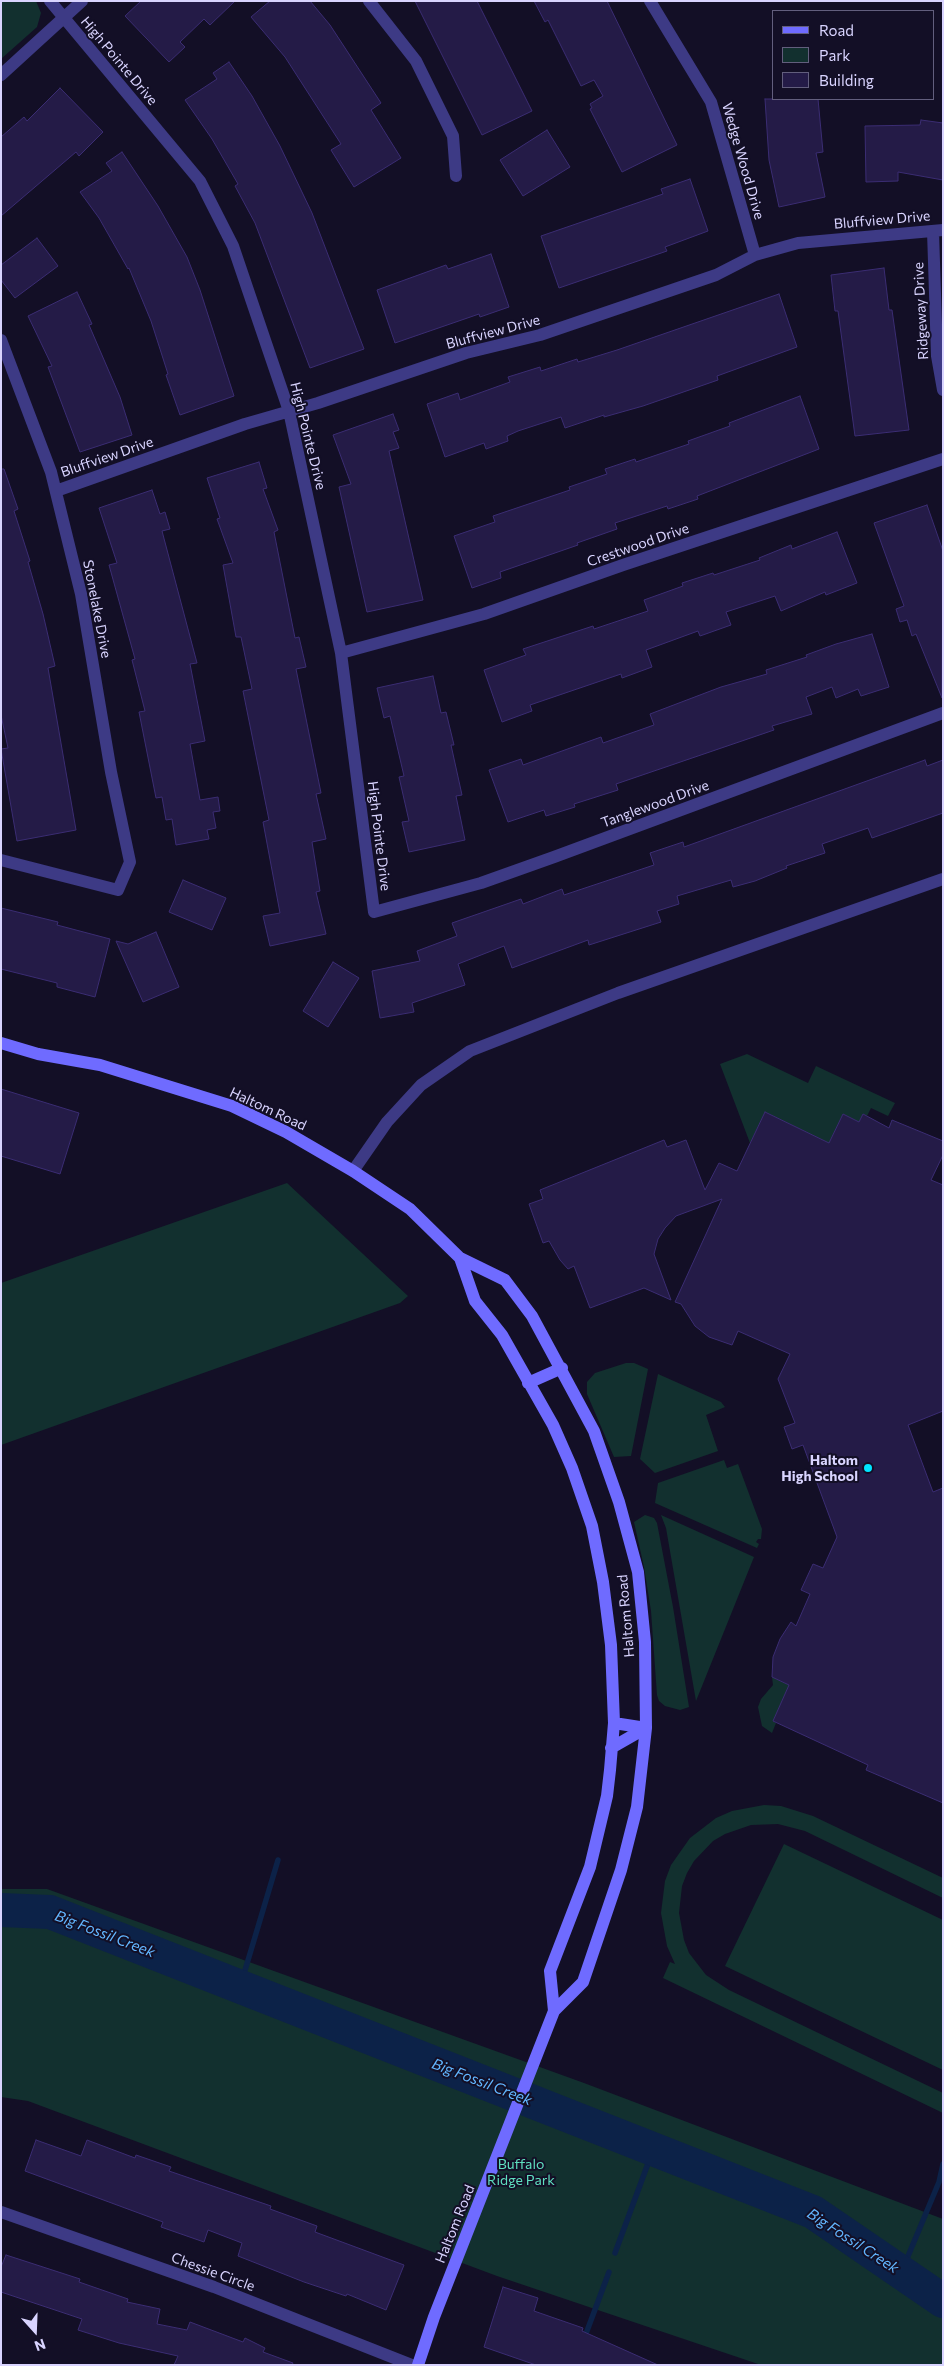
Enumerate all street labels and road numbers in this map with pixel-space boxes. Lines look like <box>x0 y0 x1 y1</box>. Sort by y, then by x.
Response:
street label: High Pointe Drive <box>77 13 161 109</box>
street label: Wedge Wood Drive <box>718 101 768 221</box>
street label: Bluffview Drive <box>833 207 931 233</box>
street label: Ridgeway Drive <box>910 262 932 360</box>
street label: Bluffview Drive <box>444 311 542 353</box>
street label: High Pointe Drive <box>286 380 330 492</box>
street label: Bluffview Drive <box>58 433 156 481</box>
street label: Crestwood Drive <box>585 520 691 570</box>
street label: Stonelake Drive <box>79 559 115 659</box>
street label: Tanglewood Drive <box>599 777 711 831</box>
street label: High Pointe Drive <box>364 780 394 892</box>
street label: Haltom Road <box>227 1084 309 1134</box>
street label: Haltom Road <box>614 1574 638 1658</box>
street label: Haltom Road <box>432 2182 478 2266</box>
street label: Chessie Circle <box>169 2249 257 2295</box>

